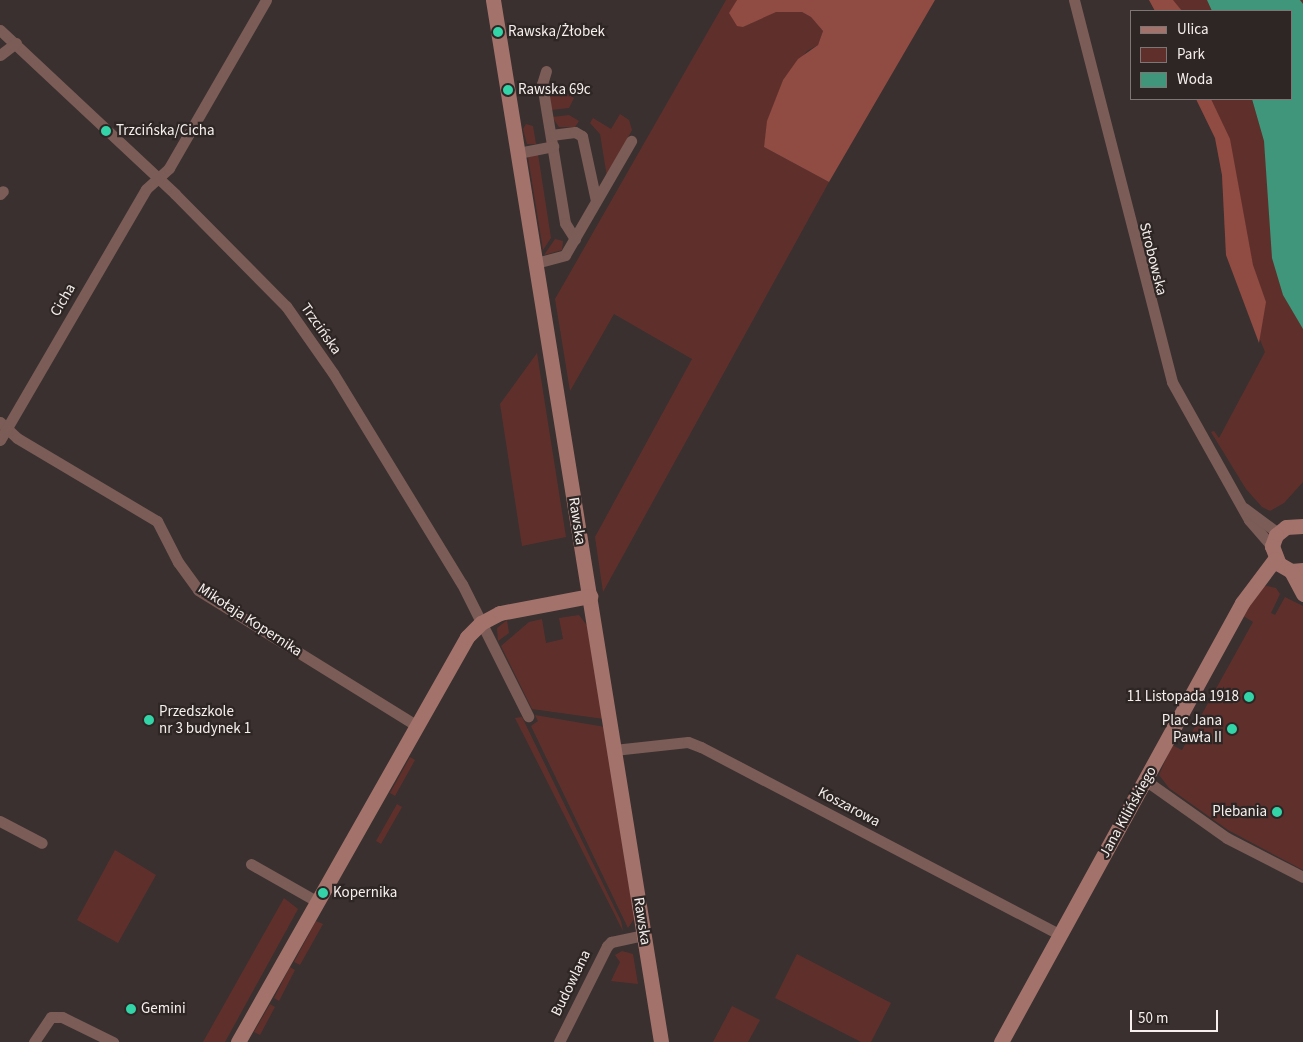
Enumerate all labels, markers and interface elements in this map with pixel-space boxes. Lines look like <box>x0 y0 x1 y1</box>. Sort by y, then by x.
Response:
legend <box>1130 10 1293 100</box>
text: Ulica <box>1177 19 1208 40</box>
place label: Rawska/Żłobek <box>508 23 605 41</box>
marker: Rawska/Żłobek <box>492 26 504 38</box>
text: Park <box>1177 44 1205 65</box>
text: Woda <box>1177 69 1213 90</box>
place label: Rawska 69c <box>518 81 591 99</box>
marker: Rawska 69c <box>502 84 514 96</box>
place label: Trzcińska/Cicha <box>116 122 214 140</box>
marker: Trzcińska/Cicha <box>100 125 112 137</box>
street label: Strobowska <box>1135 221 1171 297</box>
street label: Cicha <box>47 280 79 320</box>
street label: Trzcińska <box>297 300 345 358</box>
street label: Rawska <box>564 496 590 546</box>
street label: Mikołaja Kopernika <box>195 580 305 660</box>
place label: 11 Listopada 1918 <box>1127 688 1239 706</box>
marker: 11 Listopada 1918 <box>1243 691 1255 703</box>
place label: Przedszkole nr 3 budynek 1 <box>159 702 251 737</box>
place label: Plac Jana Pawła II <box>1162 711 1222 746</box>
marker: Przedszkole nr 3 budynek 1 <box>143 714 155 726</box>
marker: Plac Jana Pawła II <box>1226 723 1238 735</box>
street label: Jana Kilińskiego <box>1095 763 1161 861</box>
street label: Koszarowa <box>815 783 883 831</box>
place label: Plebania <box>1212 803 1267 821</box>
marker: Plebania <box>1271 806 1283 818</box>
place label: Kopernika <box>333 884 397 902</box>
marker: Kopernika <box>317 887 329 899</box>
street label: Rawska <box>629 896 655 946</box>
street label: Budowlana <box>547 947 595 1019</box>
place label: Gemini <box>141 1000 186 1018</box>
scale bar <box>1133 1000 1220 1032</box>
marker: Gemini <box>125 1003 137 1015</box>
text: 50 m <box>1138 1008 1168 1029</box>

